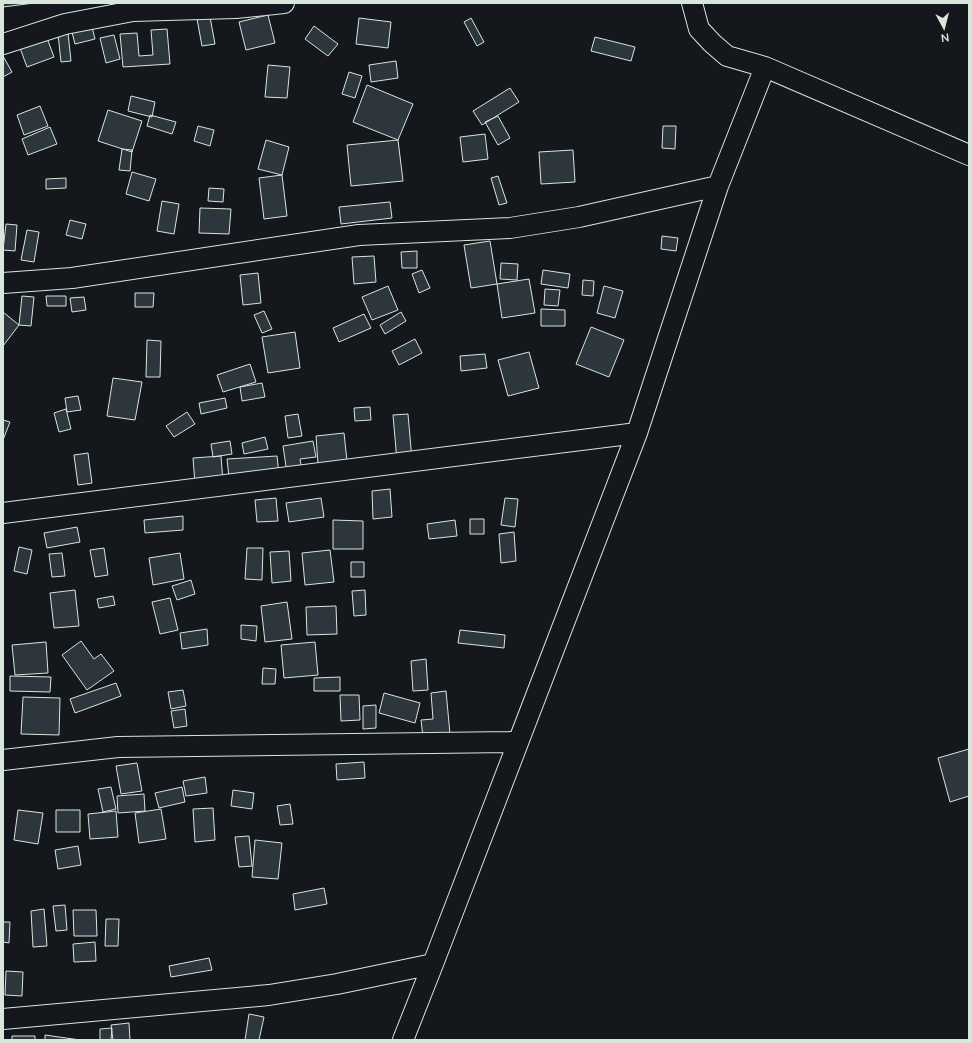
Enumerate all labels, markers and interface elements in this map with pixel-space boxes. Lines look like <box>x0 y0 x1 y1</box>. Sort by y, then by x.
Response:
north arrow <box>924 8 964 48</box>
text: N <box>940 30 950 45</box>

